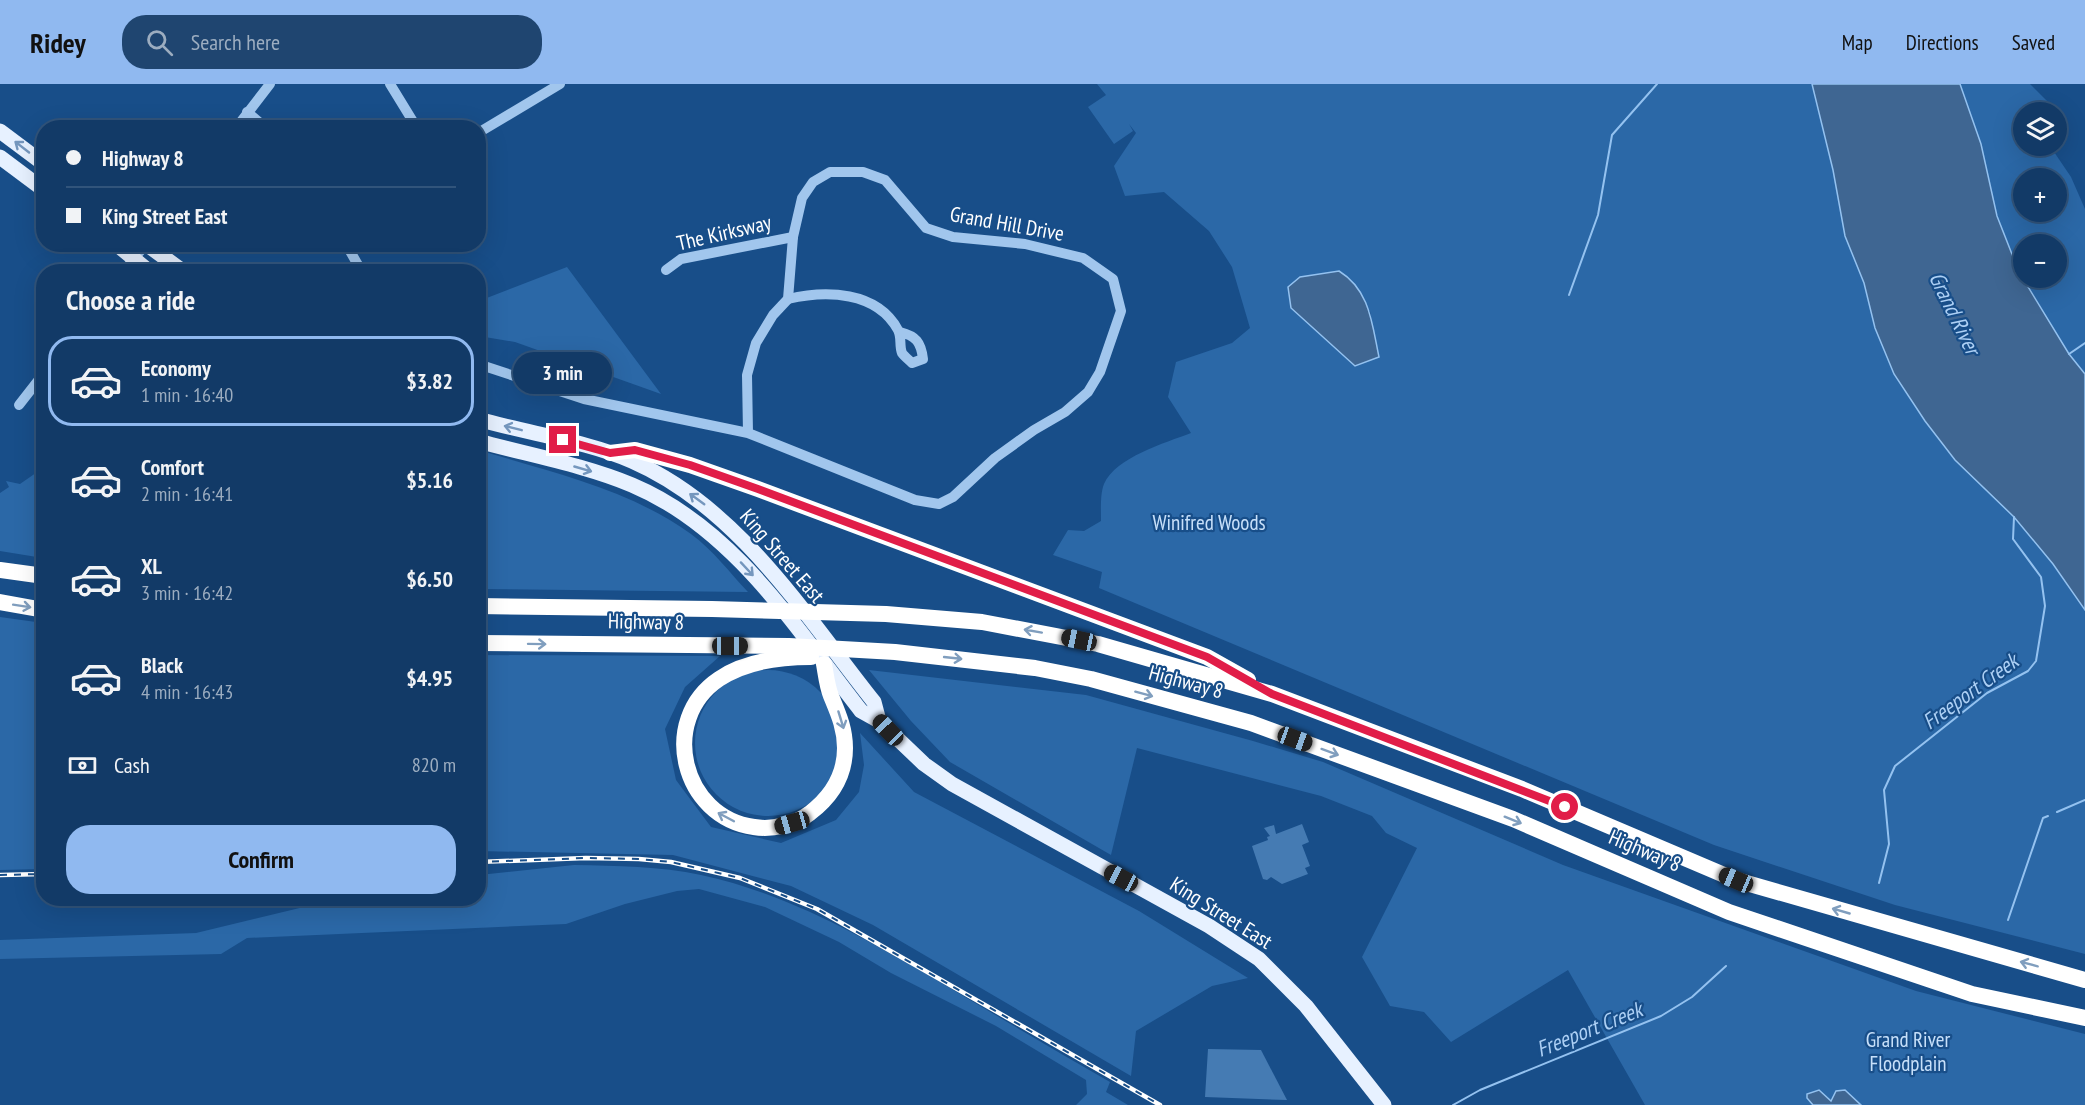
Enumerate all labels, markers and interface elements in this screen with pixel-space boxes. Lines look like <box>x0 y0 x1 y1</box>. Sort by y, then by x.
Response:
search box <box>122 15 542 69</box>
text: Ridey <box>30 24 86 61</box>
icon: search <box>143 26 176 59</box>
text: Search here <box>191 28 280 56</box>
text: Map <box>1842 29 1873 56</box>
text: Directions <box>1906 29 1979 56</box>
text: Saved <box>2012 29 2055 56</box>
map controls <box>2013 102 2067 288</box>
button: layers <box>2013 102 2067 156</box>
one-way arrow <box>14 141 30 154</box>
text: Highway 8 <box>102 144 184 172</box>
button: + <box>2013 168 2067 222</box>
street label: Grand Hill Drive <box>948 200 1066 247</box>
text: King Street East <box>102 202 227 230</box>
street label: The Kirksway <box>674 208 774 257</box>
button: − <box>2013 234 2067 288</box>
water label: Grand River <box>1923 267 1988 362</box>
text: Choose a ride <box>66 283 195 317</box>
callout: 3 min <box>514 353 612 395</box>
icon: car <box>69 354 123 408</box>
text: Economy <box>141 354 211 382</box>
text: 3 min <box>542 360 583 386</box>
text: $3.82 <box>406 367 453 395</box>
text: 1 min · 16:40 <box>141 382 233 408</box>
one-way arrow <box>504 421 523 433</box>
route end <box>549 426 576 453</box>
icon: car <box>69 453 123 507</box>
text: Comfort <box>141 453 204 481</box>
one-way arrow <box>573 464 592 476</box>
text: $5.16 <box>406 466 453 494</box>
text: 2 min · 16:41 <box>141 481 233 507</box>
one-way arrow <box>690 493 706 505</box>
street label: King Street East <box>734 503 831 608</box>
park label: Winifred Woods <box>1152 509 1266 536</box>
icon: car <box>69 552 123 606</box>
text: XL <box>141 552 162 580</box>
one-way arrow <box>740 561 754 576</box>
text: $6.50 <box>406 565 453 593</box>
text: 3 min · 16:42 <box>141 580 233 606</box>
one-way arrow <box>11 601 31 612</box>
street label: Highway 8 <box>608 607 684 636</box>
one-way arrow <box>1023 625 1043 636</box>
car <box>1060 627 1098 653</box>
car <box>712 637 748 655</box>
one-way arrow <box>526 638 546 649</box>
water label: Freeport Creek <box>1917 645 2025 735</box>
icon: car <box>69 651 123 705</box>
text: Black <box>141 651 183 679</box>
one-way arrow <box>942 653 962 664</box>
street label: Highway 8 <box>1146 659 1226 704</box>
text: $4.95 <box>406 664 453 692</box>
text: 4 min · 16:43 <box>141 679 233 705</box>
one-way arrow <box>1134 688 1153 700</box>
one-way arrow <box>836 710 847 729</box>
car <box>869 711 907 749</box>
car <box>1275 724 1315 754</box>
one-way arrow <box>1320 747 1339 758</box>
icon: cash <box>66 749 99 782</box>
text: Cash <box>114 751 150 779</box>
text: 820 m <box>412 752 456 778</box>
route start <box>1551 793 1578 820</box>
car <box>772 809 812 837</box>
one-way arrow <box>718 811 735 823</box>
one-way arrow <box>1503 815 1522 826</box>
street label: Highway 8 <box>1605 823 1685 878</box>
button: Confirm <box>66 825 456 894</box>
car <box>1101 862 1141 894</box>
car <box>1716 865 1756 895</box>
street label: King Street East <box>1165 870 1278 955</box>
one-way arrow <box>1832 905 1851 916</box>
one-way arrow <box>2019 958 2038 970</box>
water label: Freeport Creek <box>1532 994 1648 1063</box>
park label: Grand River Floodplain <box>1866 1026 1950 1077</box>

